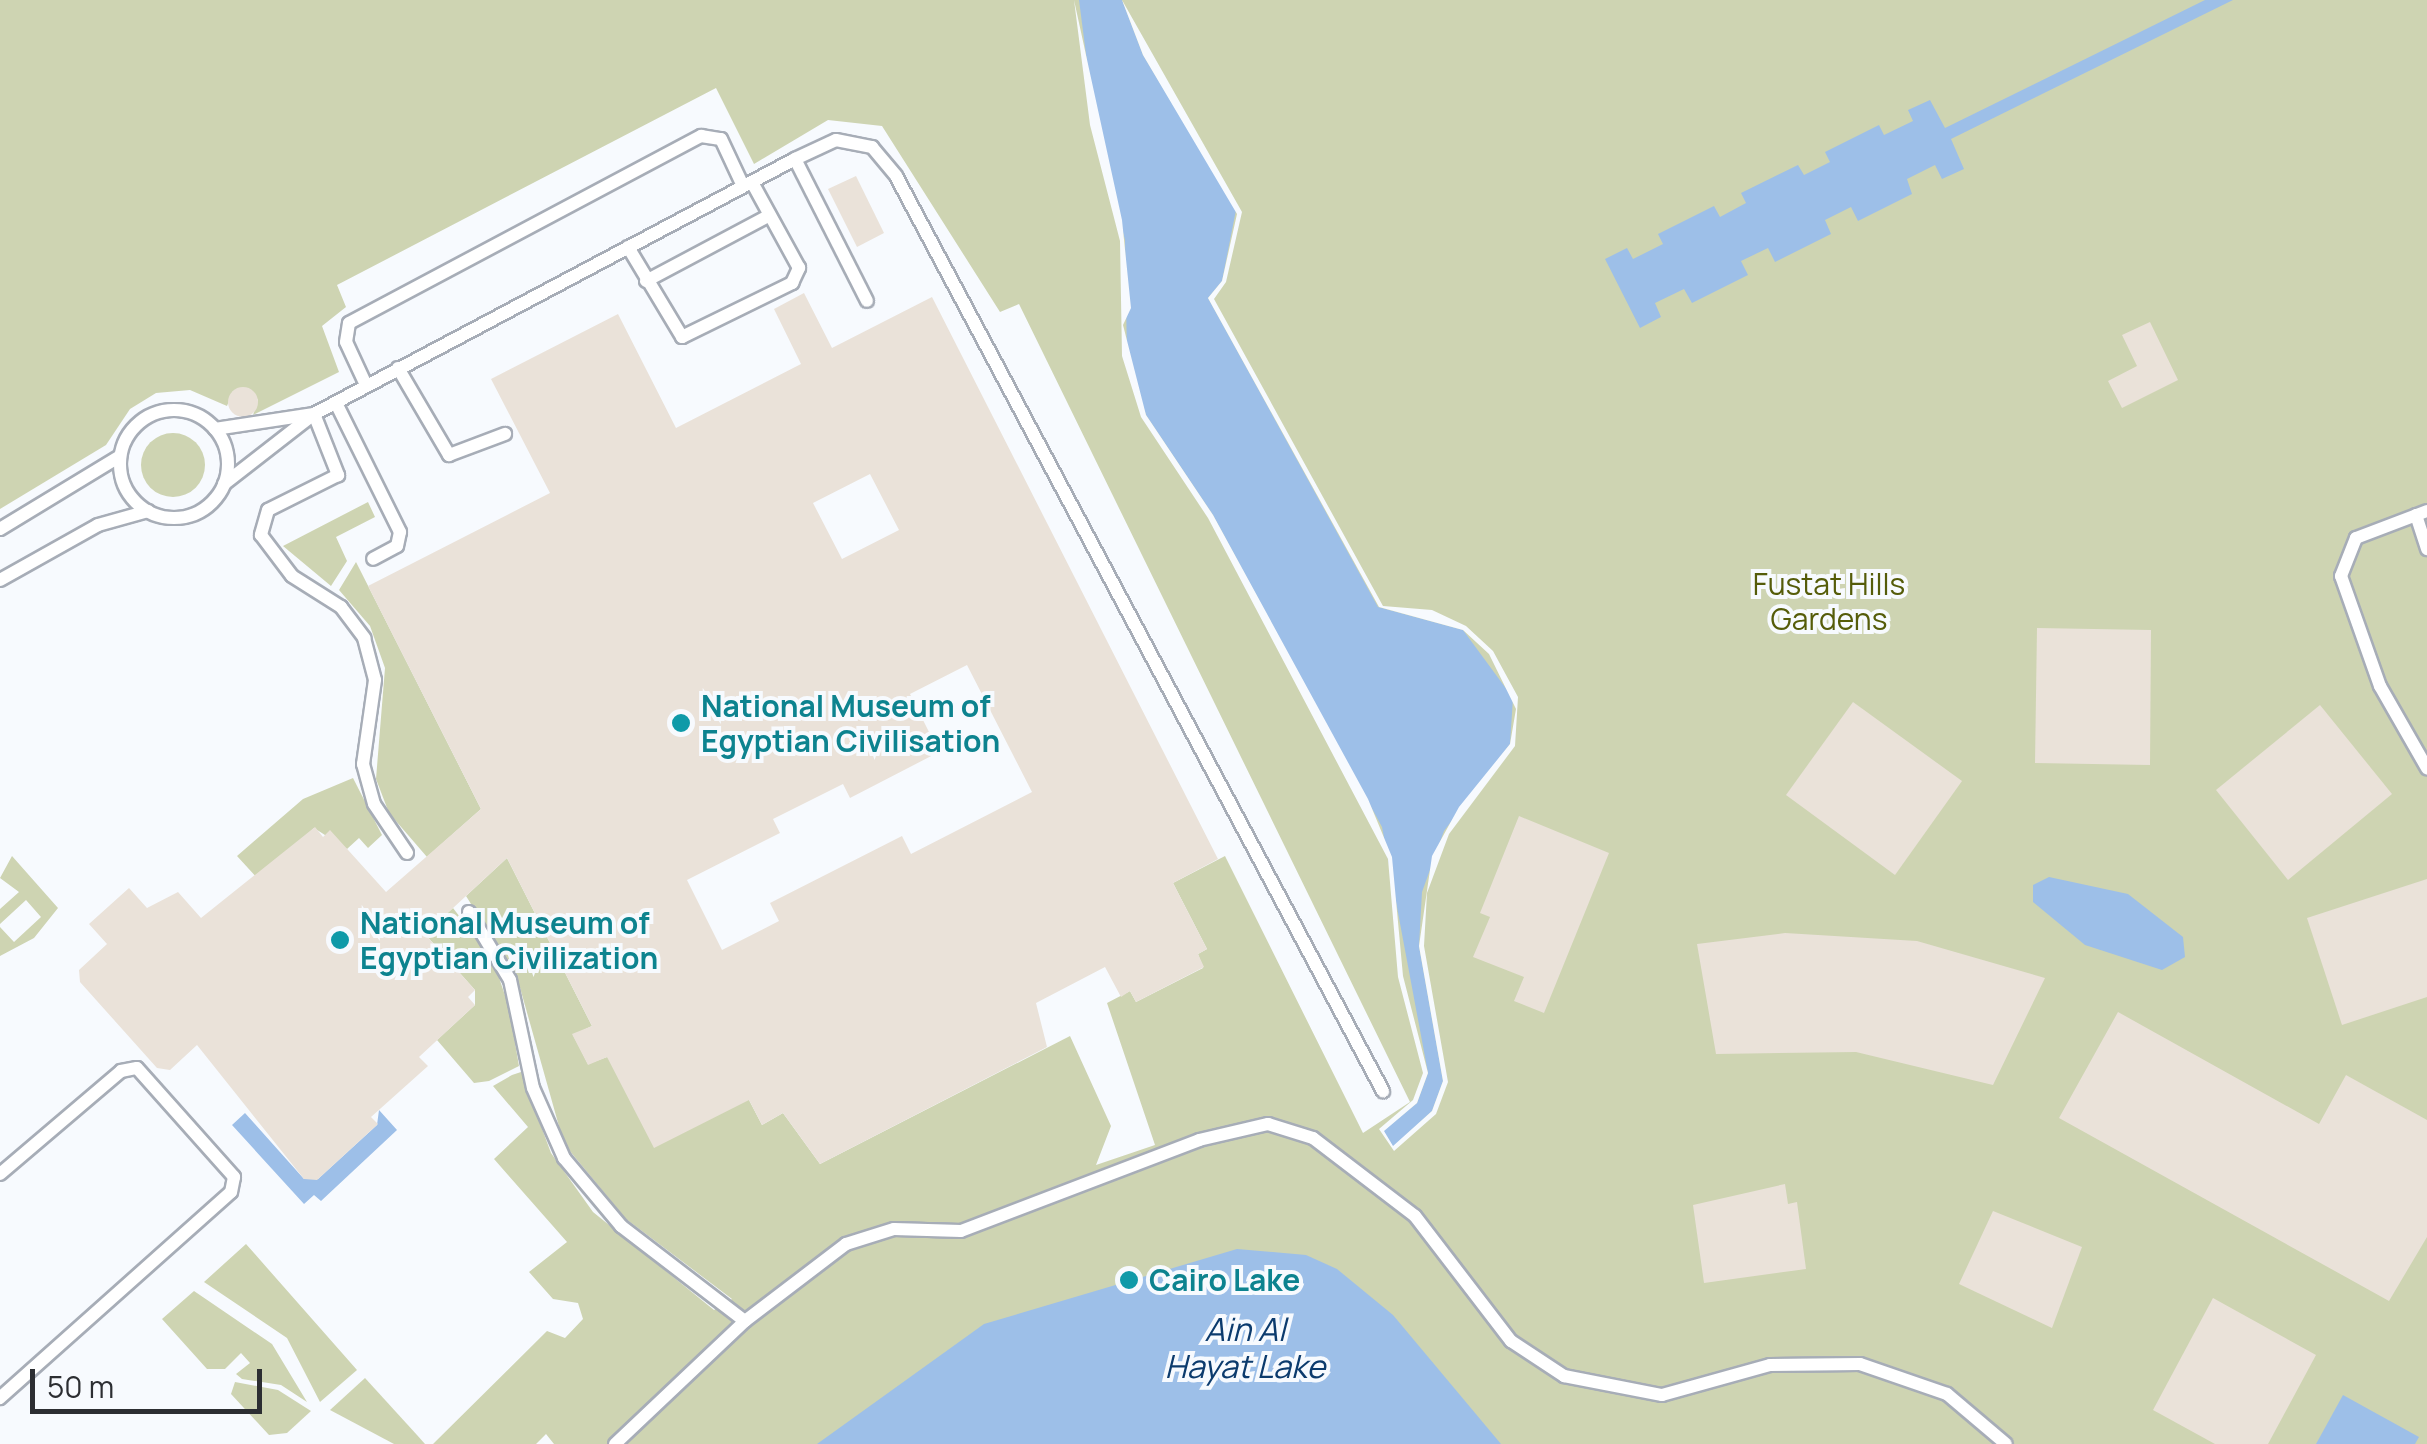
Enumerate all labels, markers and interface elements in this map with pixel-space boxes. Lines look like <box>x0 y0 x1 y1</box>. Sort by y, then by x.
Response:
park label: Fustat Hills Gardens <box>1753 566 1905 636</box>
place label: National Museum of Egyptian Civilisation <box>701 688 1000 758</box>
marker: National Museum of Egyptian Civilisation <box>670 712 692 734</box>
place label: National Museum of Egyptian Civilization <box>360 905 658 976</box>
marker: National Museum of Egyptian Civilization <box>329 929 351 951</box>
place label: Cairo Lake <box>1149 1262 1300 1298</box>
marker: Cairo Lake <box>1118 1269 1140 1291</box>
water label: Ain Al Hayat Lake <box>1165 1311 1325 1386</box>
scale bar <box>35 1349 268 1411</box>
text: 50 m <box>47 1366 114 1407</box>

